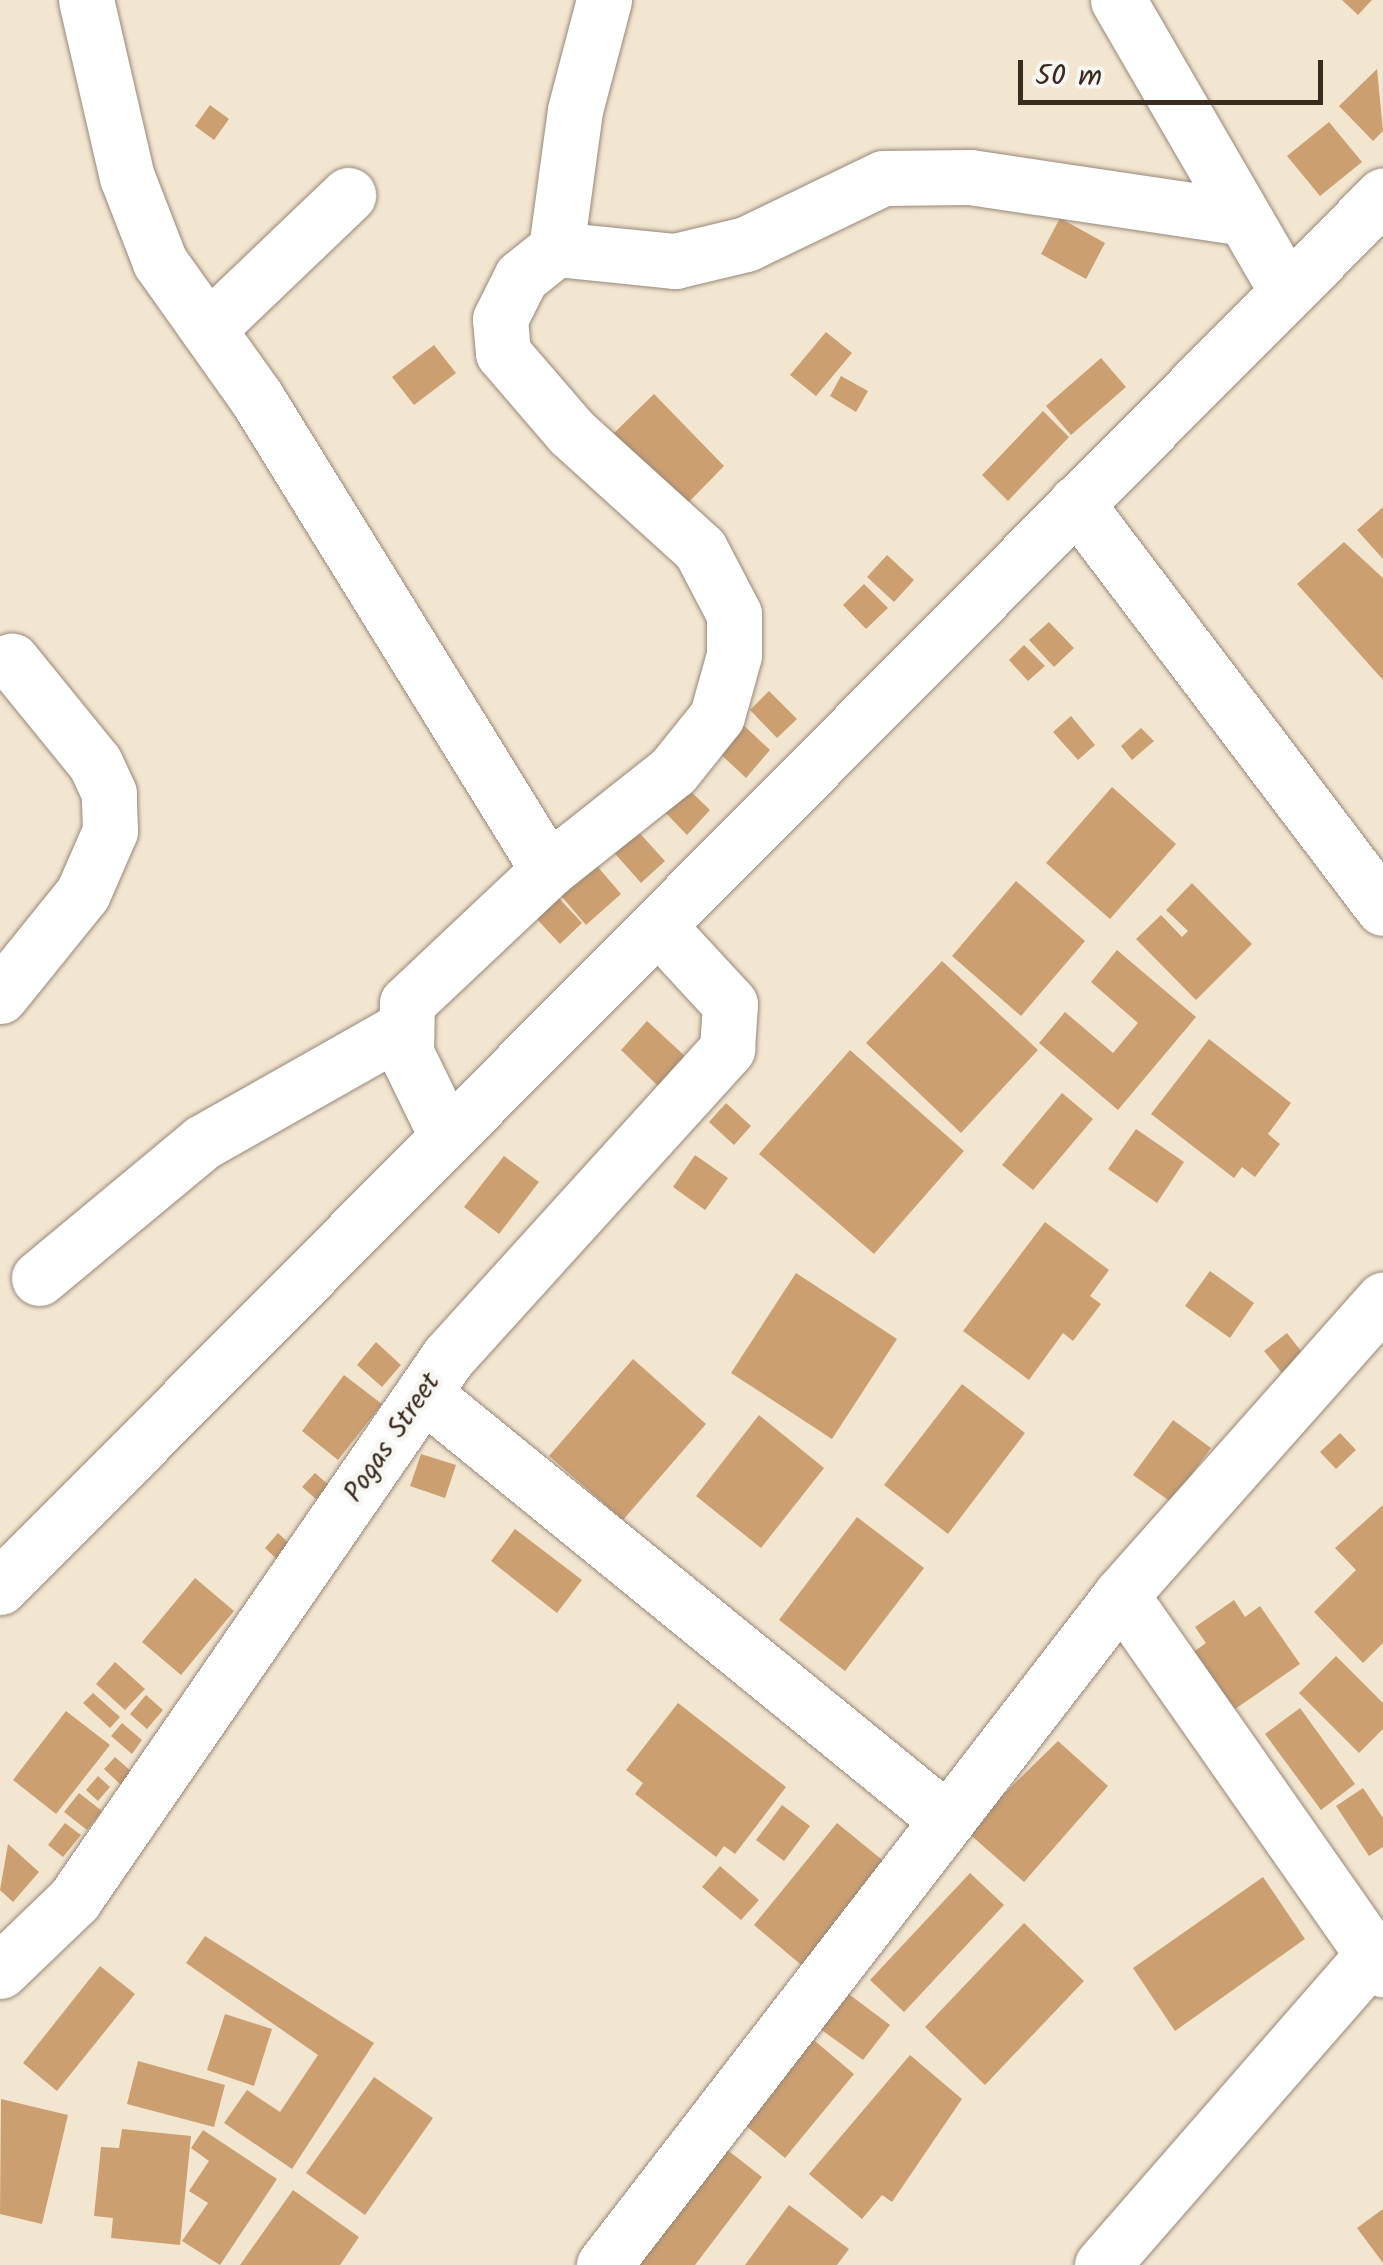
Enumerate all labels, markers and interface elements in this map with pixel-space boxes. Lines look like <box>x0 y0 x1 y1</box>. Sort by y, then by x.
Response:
scale bar <box>1023 40 1328 102</box>
text: 50 m <box>1035 53 1102 101</box>
street label: Pogas Street <box>338 1367 448 1509</box>

